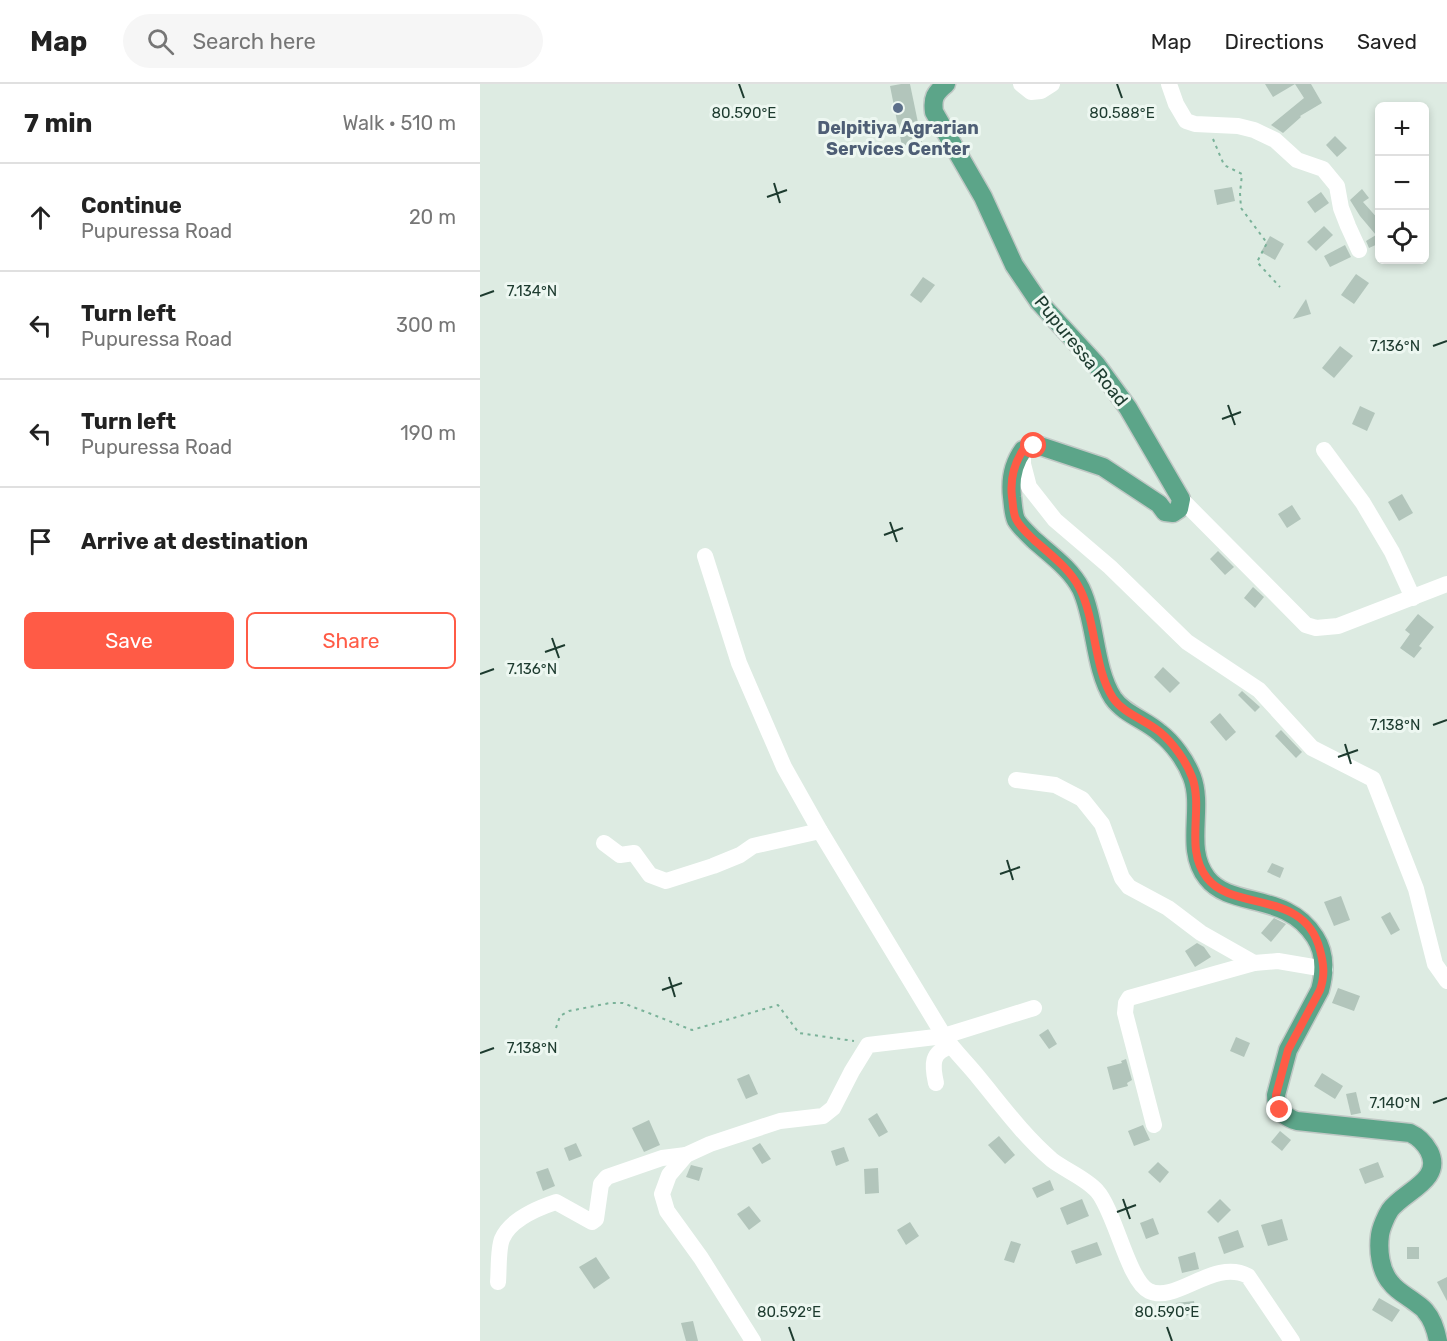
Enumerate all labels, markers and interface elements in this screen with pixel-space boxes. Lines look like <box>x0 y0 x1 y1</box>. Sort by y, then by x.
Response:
search box <box>123 14 543 68</box>
text: Map <box>30 25 87 58</box>
icon: search <box>144 25 177 58</box>
text: Search here <box>192 28 316 55</box>
text: Map <box>1151 29 1192 54</box>
text: Directions <box>1225 29 1324 54</box>
text: Saved <box>1357 29 1417 54</box>
marker: Delpitiya Agrarian Services Center <box>891 101 905 115</box>
map controls <box>1375 102 1429 264</box>
button: + <box>1375 102 1429 156</box>
text: 80.590°E <box>712 104 776 122</box>
text: 80.588°E <box>1089 104 1155 122</box>
text: 7 min <box>24 108 92 139</box>
text: Walk · 510 m <box>342 111 456 135</box>
place label: Delpitiya Agrarian Services Center <box>817 117 979 160</box>
button: − <box>1375 156 1429 210</box>
text: Continue <box>81 192 182 219</box>
icon: ahead <box>24 201 57 234</box>
text: 20 m <box>409 205 456 229</box>
button: locate <box>1375 210 1429 264</box>
text: Pupuressa Road <box>81 219 232 243</box>
text: 7.134°N <box>507 282 557 300</box>
street label: Pupuressa Road <box>1030 291 1132 411</box>
text: Turn left <box>81 300 176 327</box>
icon: left <box>24 309 57 342</box>
text: 300 m <box>396 313 456 337</box>
text: Pupuressa Road <box>81 327 232 351</box>
text: 7.136°N <box>1370 337 1420 355</box>
text: Turn left <box>81 408 176 435</box>
icon: left <box>24 417 57 450</box>
text: 190 m <box>400 421 456 445</box>
route start <box>1020 432 1046 458</box>
text: Pupuressa Road <box>81 435 232 459</box>
icon: arrive <box>24 525 57 558</box>
text: Arrive at destination <box>81 528 308 555</box>
button: Save <box>24 612 234 669</box>
button: Share <box>246 612 456 669</box>
text: 7.136°N <box>507 660 557 678</box>
text: 7.138°N <box>1370 716 1420 734</box>
text: 7.138°N <box>507 1039 557 1057</box>
text: 7.140°N <box>1370 1094 1421 1112</box>
route end <box>1266 1096 1292 1122</box>
text: 80.592°E <box>757 1303 821 1321</box>
text: 80.590°E <box>1135 1303 1199 1321</box>

